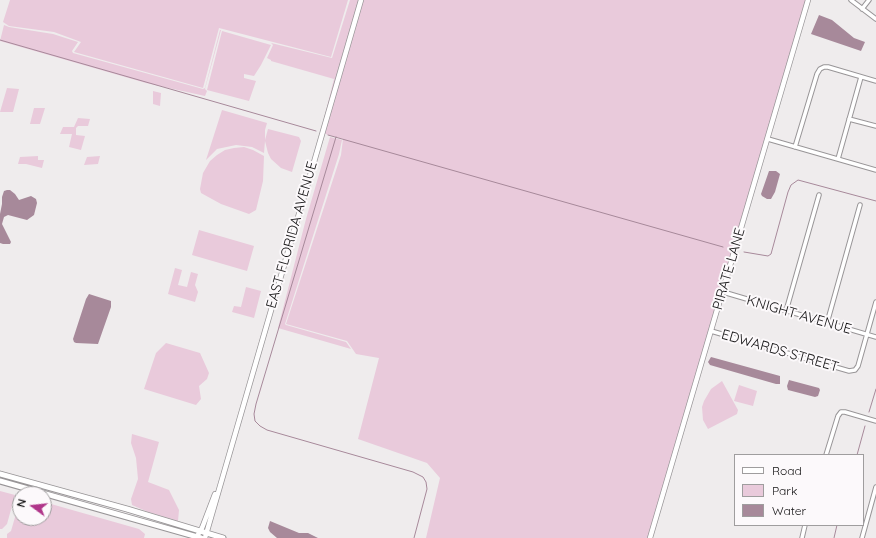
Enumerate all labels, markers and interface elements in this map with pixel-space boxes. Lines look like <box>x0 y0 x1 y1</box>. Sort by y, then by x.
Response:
street label: EAST FLORIDA AVENUE <box>263 160 321 310</box>
street label: PIRATE LANE <box>709 226 749 312</box>
street label: KNIGHT AVENUE <box>745 292 853 338</box>
street label: EDWARDS STREET <box>719 326 841 376</box>
legend <box>734 454 864 526</box>
text: Road <box>772 463 802 478</box>
text: Park <box>772 483 797 498</box>
north arrow <box>12 486 52 526</box>
text: N <box>14 497 29 509</box>
text: Water <box>772 503 806 518</box>

